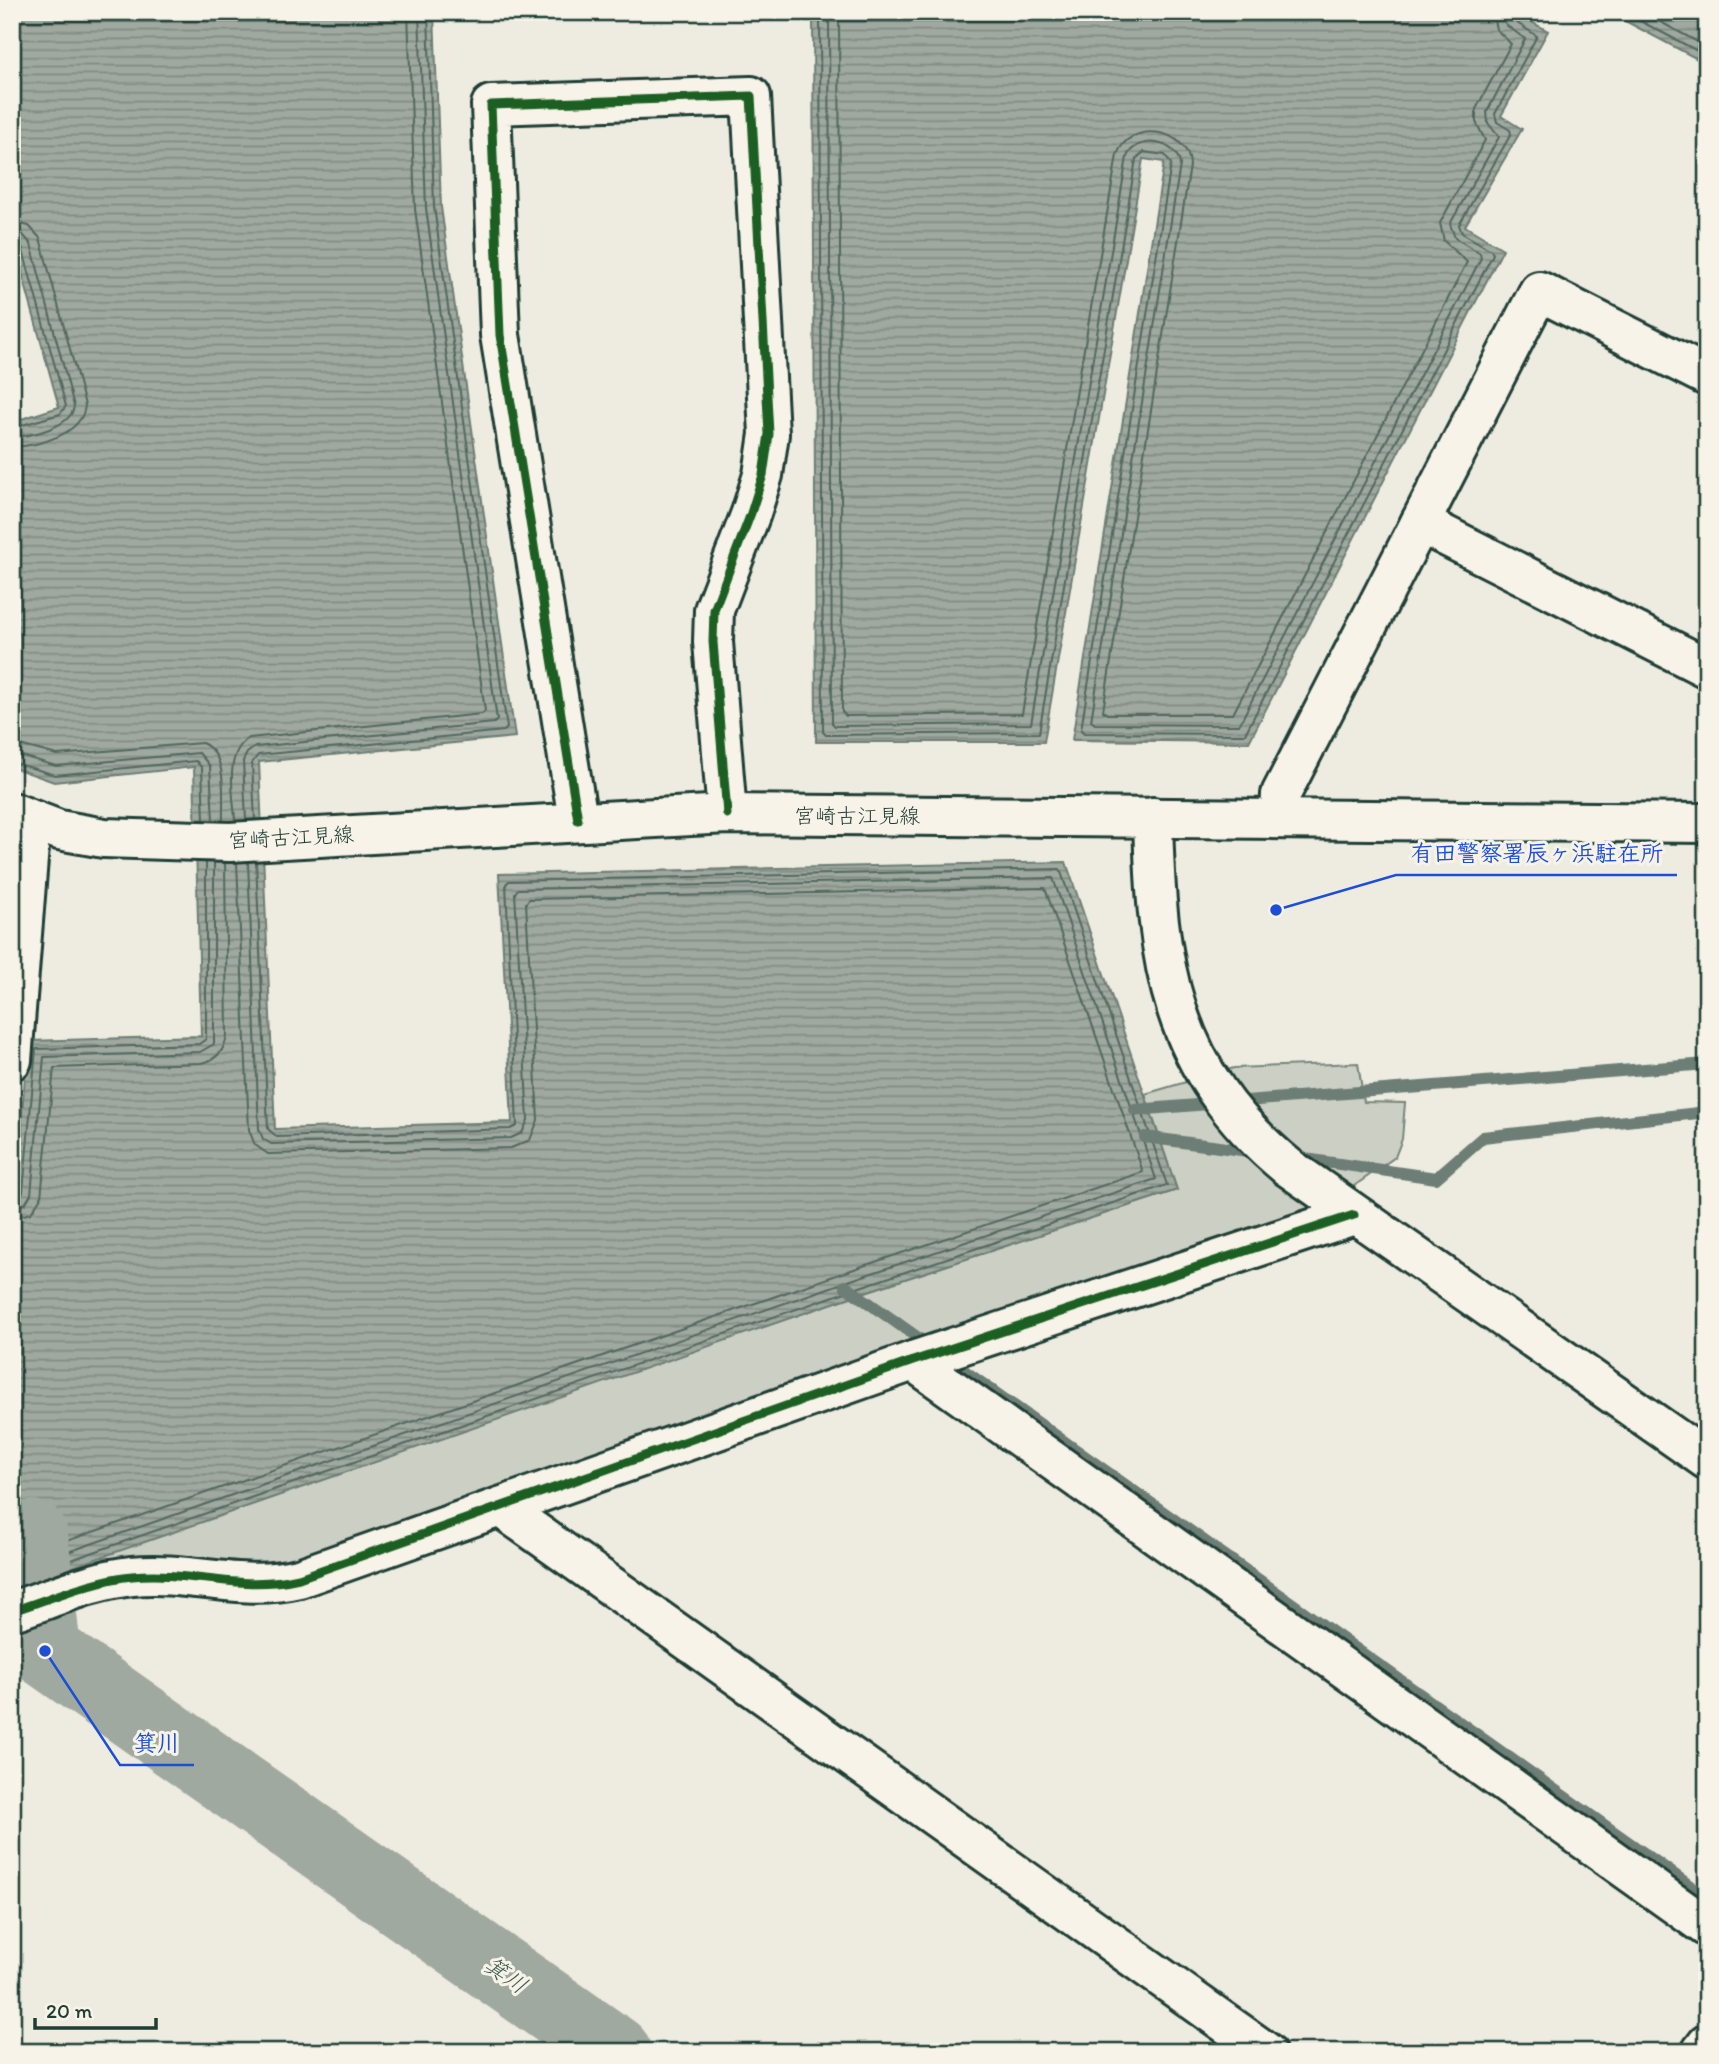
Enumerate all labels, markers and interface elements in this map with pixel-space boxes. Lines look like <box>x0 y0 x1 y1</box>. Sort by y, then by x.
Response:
street label: 宮崎古江見線 <box>794 803 920 828</box>
street label: 宮崎古江見線 <box>227 821 355 853</box>
callout: 有田警察署辰ヶ浜駐在所 <box>1396 831 1677 875</box>
text: 有田警察署辰ヶ浜駐在所 <box>1411 839 1664 867</box>
callout: 箕川 <box>120 1721 194 1765</box>
text: 箕川 <box>134 1729 180 1757</box>
water label: 箕川 <box>479 1950 533 2000</box>
scale bar <box>35 1987 156 2031</box>
text: 20 m <box>46 1998 93 2023</box>

